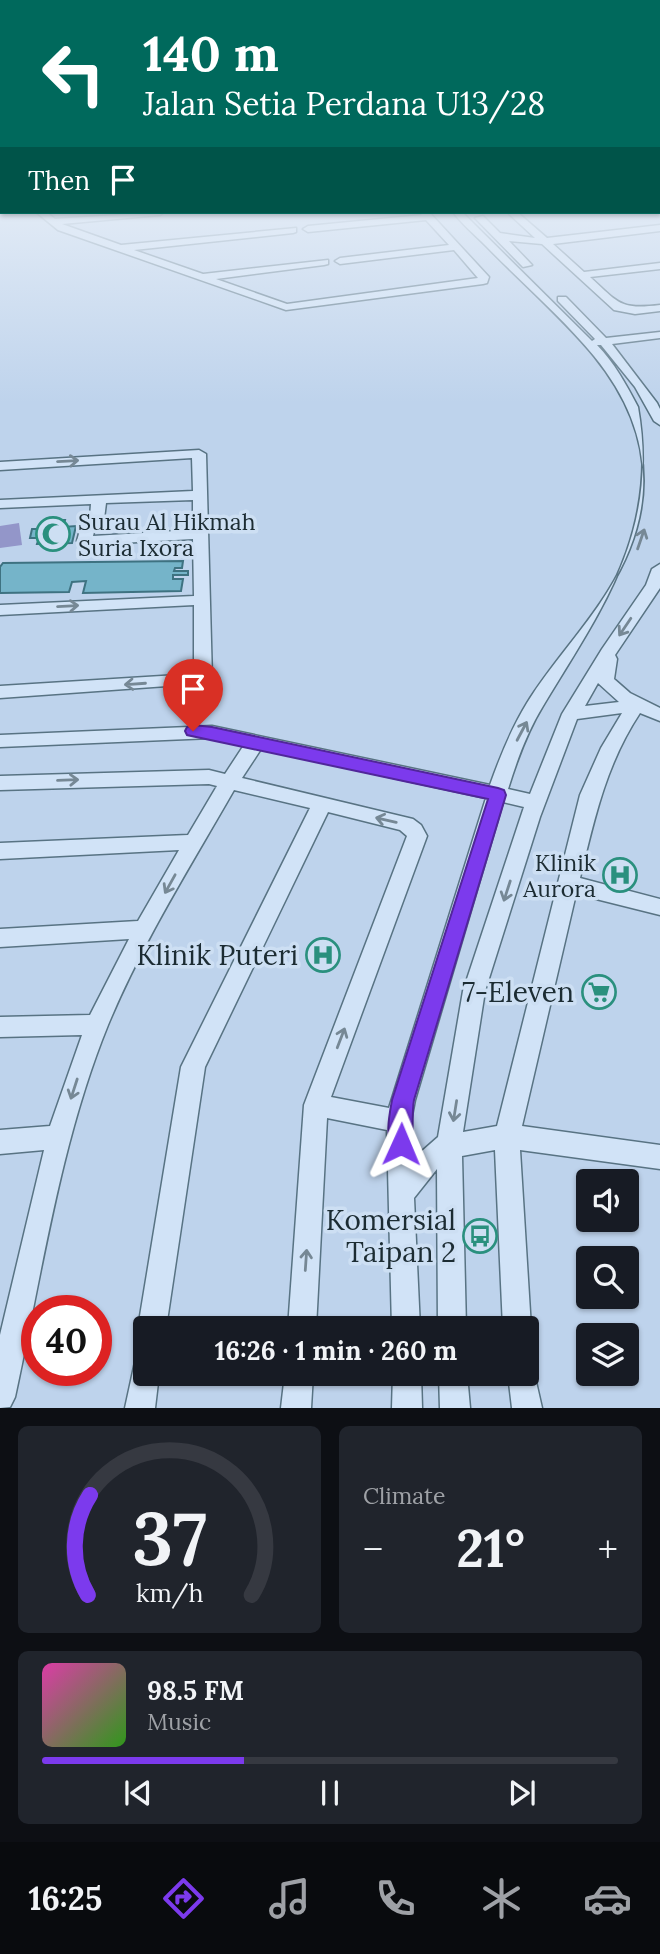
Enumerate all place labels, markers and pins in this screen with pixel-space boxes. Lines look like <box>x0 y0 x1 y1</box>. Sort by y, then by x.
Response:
place label: Surau Al Hikmah Suria Ixora <box>78 507 256 562</box>
mosque icon: Surau Al Hikmah Suria Ixora <box>34 515 72 553</box>
pin <box>163 659 223 731</box>
place label: Klinik Aurora <box>522 848 597 903</box>
hospital icon: Klinik Aurora <box>601 856 639 894</box>
hospital icon: Klinik Puteri <box>304 936 342 974</box>
place label: Klinik Puteri <box>136 937 298 973</box>
supermarket icon: 7-Eleven <box>580 973 618 1011</box>
place label: 7-Eleven <box>462 974 574 1010</box>
place label: Komersial Taipan 2 <box>326 1202 456 1270</box>
bus stop icon: Komersial Taipan 2 <box>461 1217 499 1255</box>

